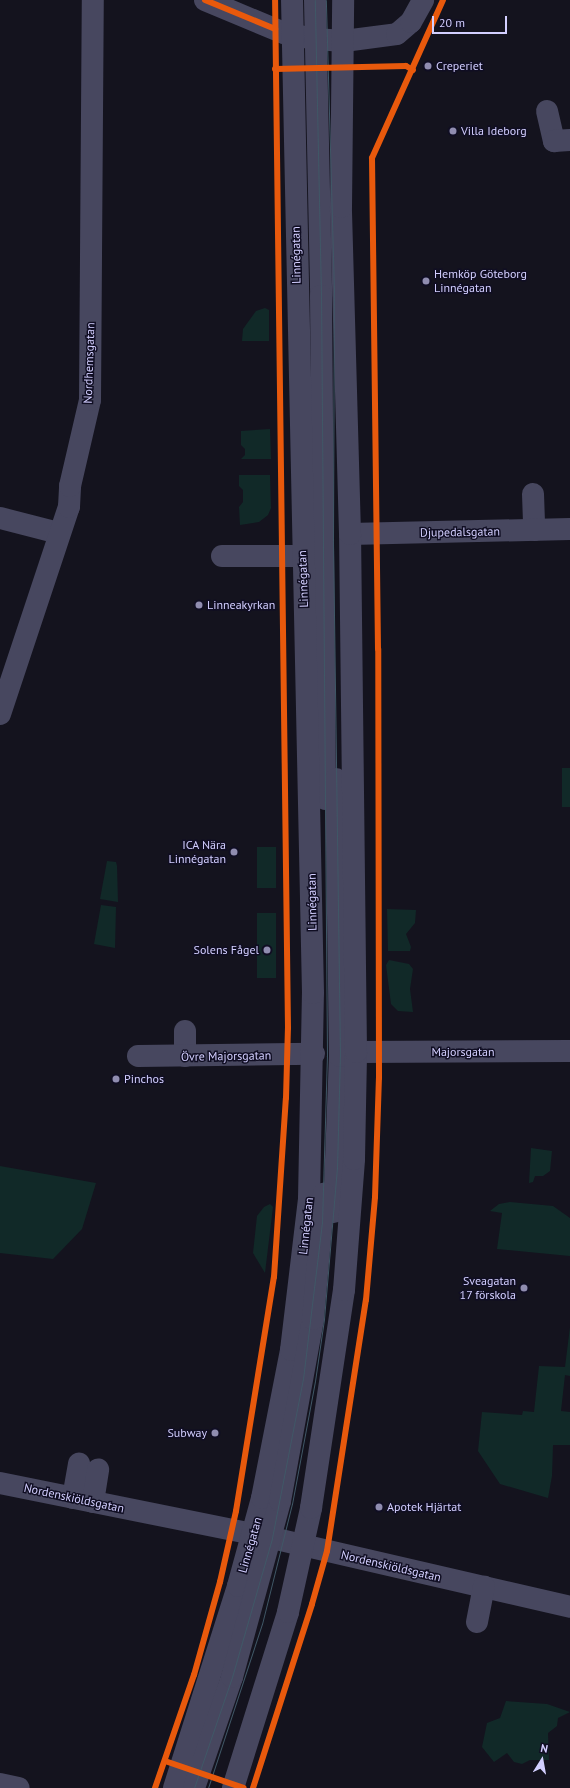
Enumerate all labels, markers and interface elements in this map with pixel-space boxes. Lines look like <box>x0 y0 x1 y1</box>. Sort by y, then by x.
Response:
scale bar <box>434 8 509 34</box>
text: 20 m <box>439 15 465 30</box>
place label: Creperiet <box>436 59 483 73</box>
marker: Creperiet <box>423 61 433 71</box>
place label: Villa Ideborg <box>461 124 527 138</box>
marker: Villa Ideborg <box>448 126 458 136</box>
street label: Linnégatan <box>288 226 304 284</box>
place label: Hemköp Göteborg Linnégatan <box>434 267 527 295</box>
marker: Hemköp Göteborg Linnégatan <box>421 276 431 286</box>
street label: Nordhemsgatan <box>80 322 98 404</box>
street label: Djupedalsgatan <box>420 524 500 540</box>
street label: Linnégatan <box>295 550 311 608</box>
place label: Linneakyrkan <box>207 598 275 612</box>
marker: Linneakyrkan <box>194 600 204 610</box>
place label: ICA Nära Linnégatan <box>169 838 226 866</box>
marker: ICA Nära Linnégatan <box>229 847 239 857</box>
street label: Linnégatan <box>304 873 320 931</box>
place label: Solens Fågel <box>194 943 259 957</box>
marker: Solens Fågel <box>262 945 272 955</box>
street label: Majorsgatan <box>431 1045 495 1059</box>
street label: Övre Majorsgatan <box>181 1048 271 1064</box>
place label: Pinchos <box>124 1072 164 1086</box>
marker: Pinchos <box>111 1074 121 1084</box>
street label: Linnégatan <box>296 1197 316 1255</box>
place label: Sveagatan 17 förskola <box>459 1274 516 1302</box>
marker: Sveagatan 17 förskola <box>519 1283 529 1293</box>
place label: Subway <box>167 1426 207 1440</box>
marker: Subway <box>210 1428 220 1438</box>
street label: Nordenskiöldsgatan <box>23 1480 125 1516</box>
place label: Apotek Hjärtat <box>387 1500 462 1514</box>
marker: Apotek Hjärtat <box>374 1502 384 1512</box>
street label: Linnégatan <box>235 1515 265 1575</box>
street label: Nordenskiöldsgatan <box>340 1547 442 1585</box>
north arrow <box>522 1740 562 1780</box>
text: N <box>539 1741 549 1756</box>

